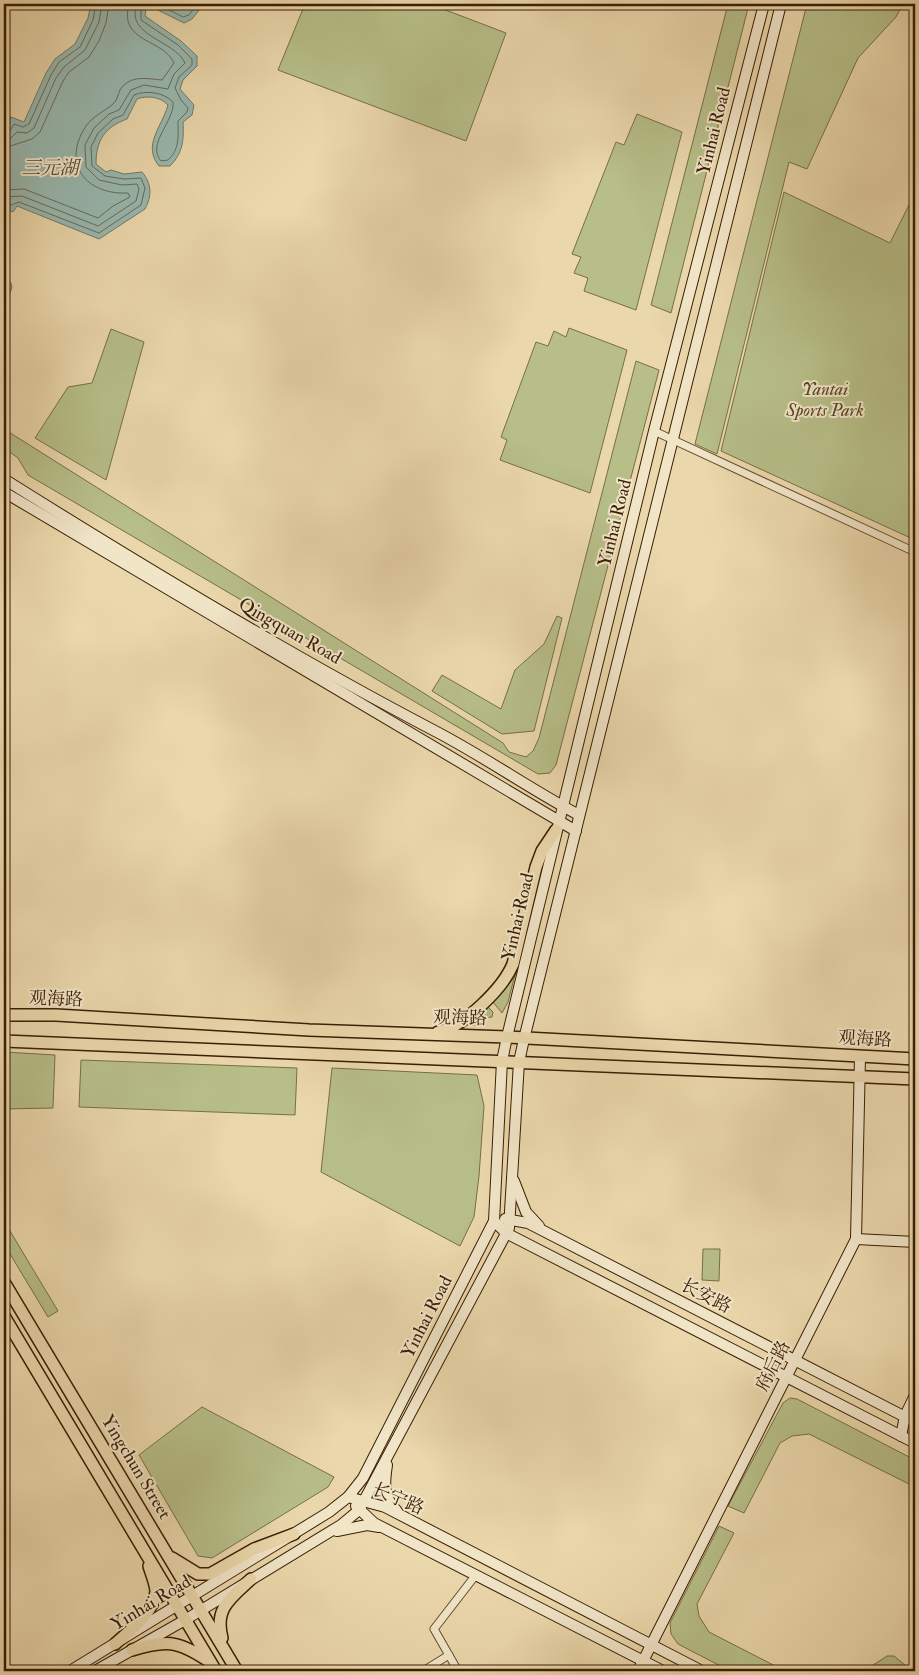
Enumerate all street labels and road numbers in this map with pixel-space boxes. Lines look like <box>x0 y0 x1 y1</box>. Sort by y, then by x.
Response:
street label: Yinhai Road <box>692 85 736 177</box>
street label: Yinhai Road <box>593 477 637 569</box>
street label: Qingquan Road <box>234 592 346 670</box>
street label: Yinhai Road <box>497 871 539 963</box>
street label: 观海路 <box>29 987 83 1011</box>
street label: 观海路 <box>433 1006 487 1030</box>
street label: 观海路 <box>837 1026 893 1052</box>
street label: Yinhai Road <box>396 1272 458 1362</box>
street label: 长安路 <box>677 1273 735 1319</box>
street label: 府后路 <box>750 1337 796 1395</box>
street label: Yingchun Street <box>96 1411 176 1523</box>
street label: 长宁路 <box>369 1478 427 1520</box>
street label: Yinhai Road <box>107 1570 195 1636</box>

